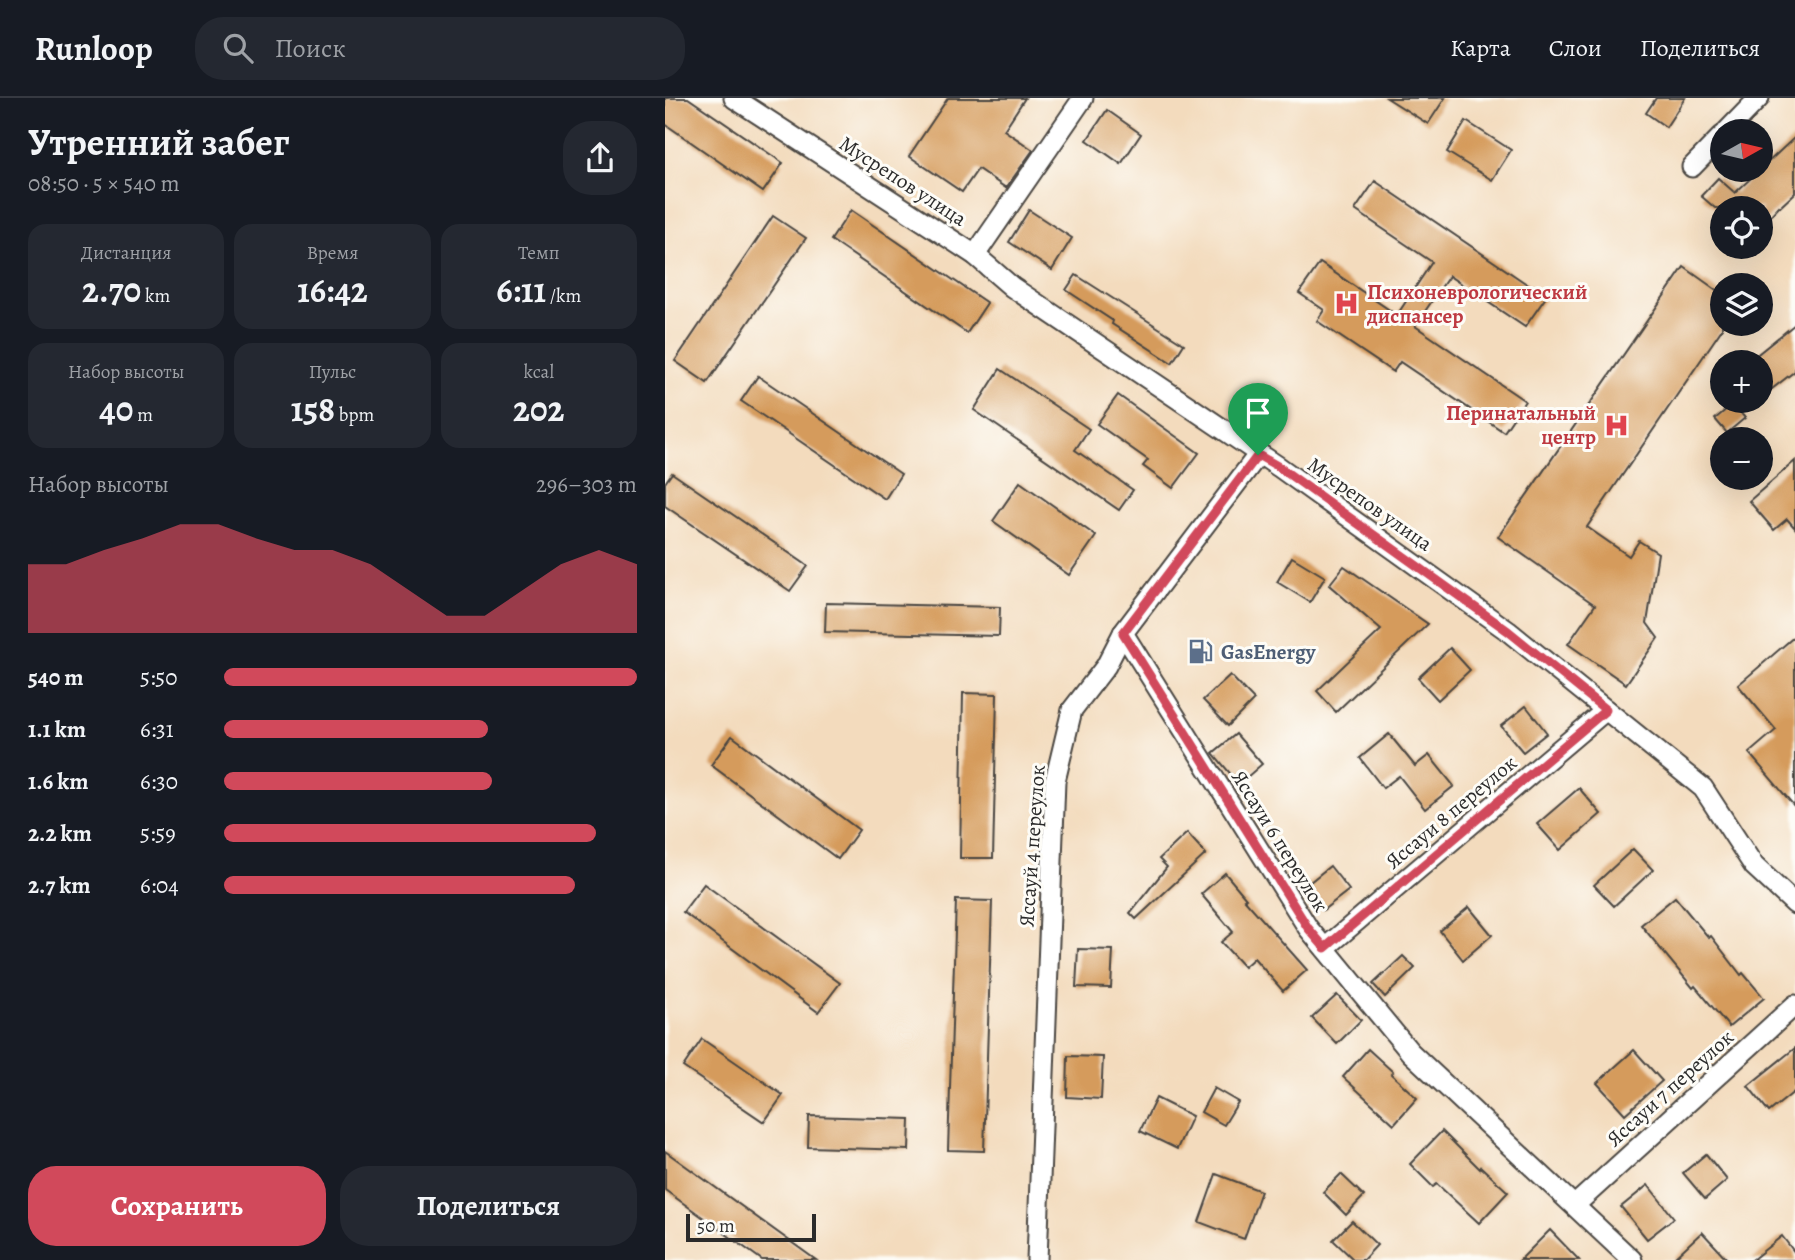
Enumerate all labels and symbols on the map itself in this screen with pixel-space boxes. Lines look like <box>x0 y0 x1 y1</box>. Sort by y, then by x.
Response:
north arrow <box>1710 119 1773 182</box>
street label: Мусрепов улица <box>834 129 972 233</box>
place label: Психоневрологический диспансер <box>1366 278 1587 330</box>
hospital icon: Психоневрологический диспансер <box>1333 290 1361 318</box>
pin <box>1228 383 1288 455</box>
place label: Перинатальный центр <box>1446 399 1596 451</box>
hospital icon: Перинатальный центр <box>1602 411 1630 439</box>
street label: Мусрепов улица <box>1302 450 1438 558</box>
fuel station icon: GasEnergy <box>1187 638 1215 666</box>
place label: GasEnergy <box>1221 638 1317 666</box>
street label: Яссауи 8 переулок <box>1379 749 1523 875</box>
street label: Яссауй 4 переулок <box>1012 764 1052 928</box>
street label: Яссауи 6 переулок <box>1225 765 1335 918</box>
street label: Яссауи 7 переулок <box>1600 1023 1740 1153</box>
scale bar <box>686 1211 815 1243</box>

